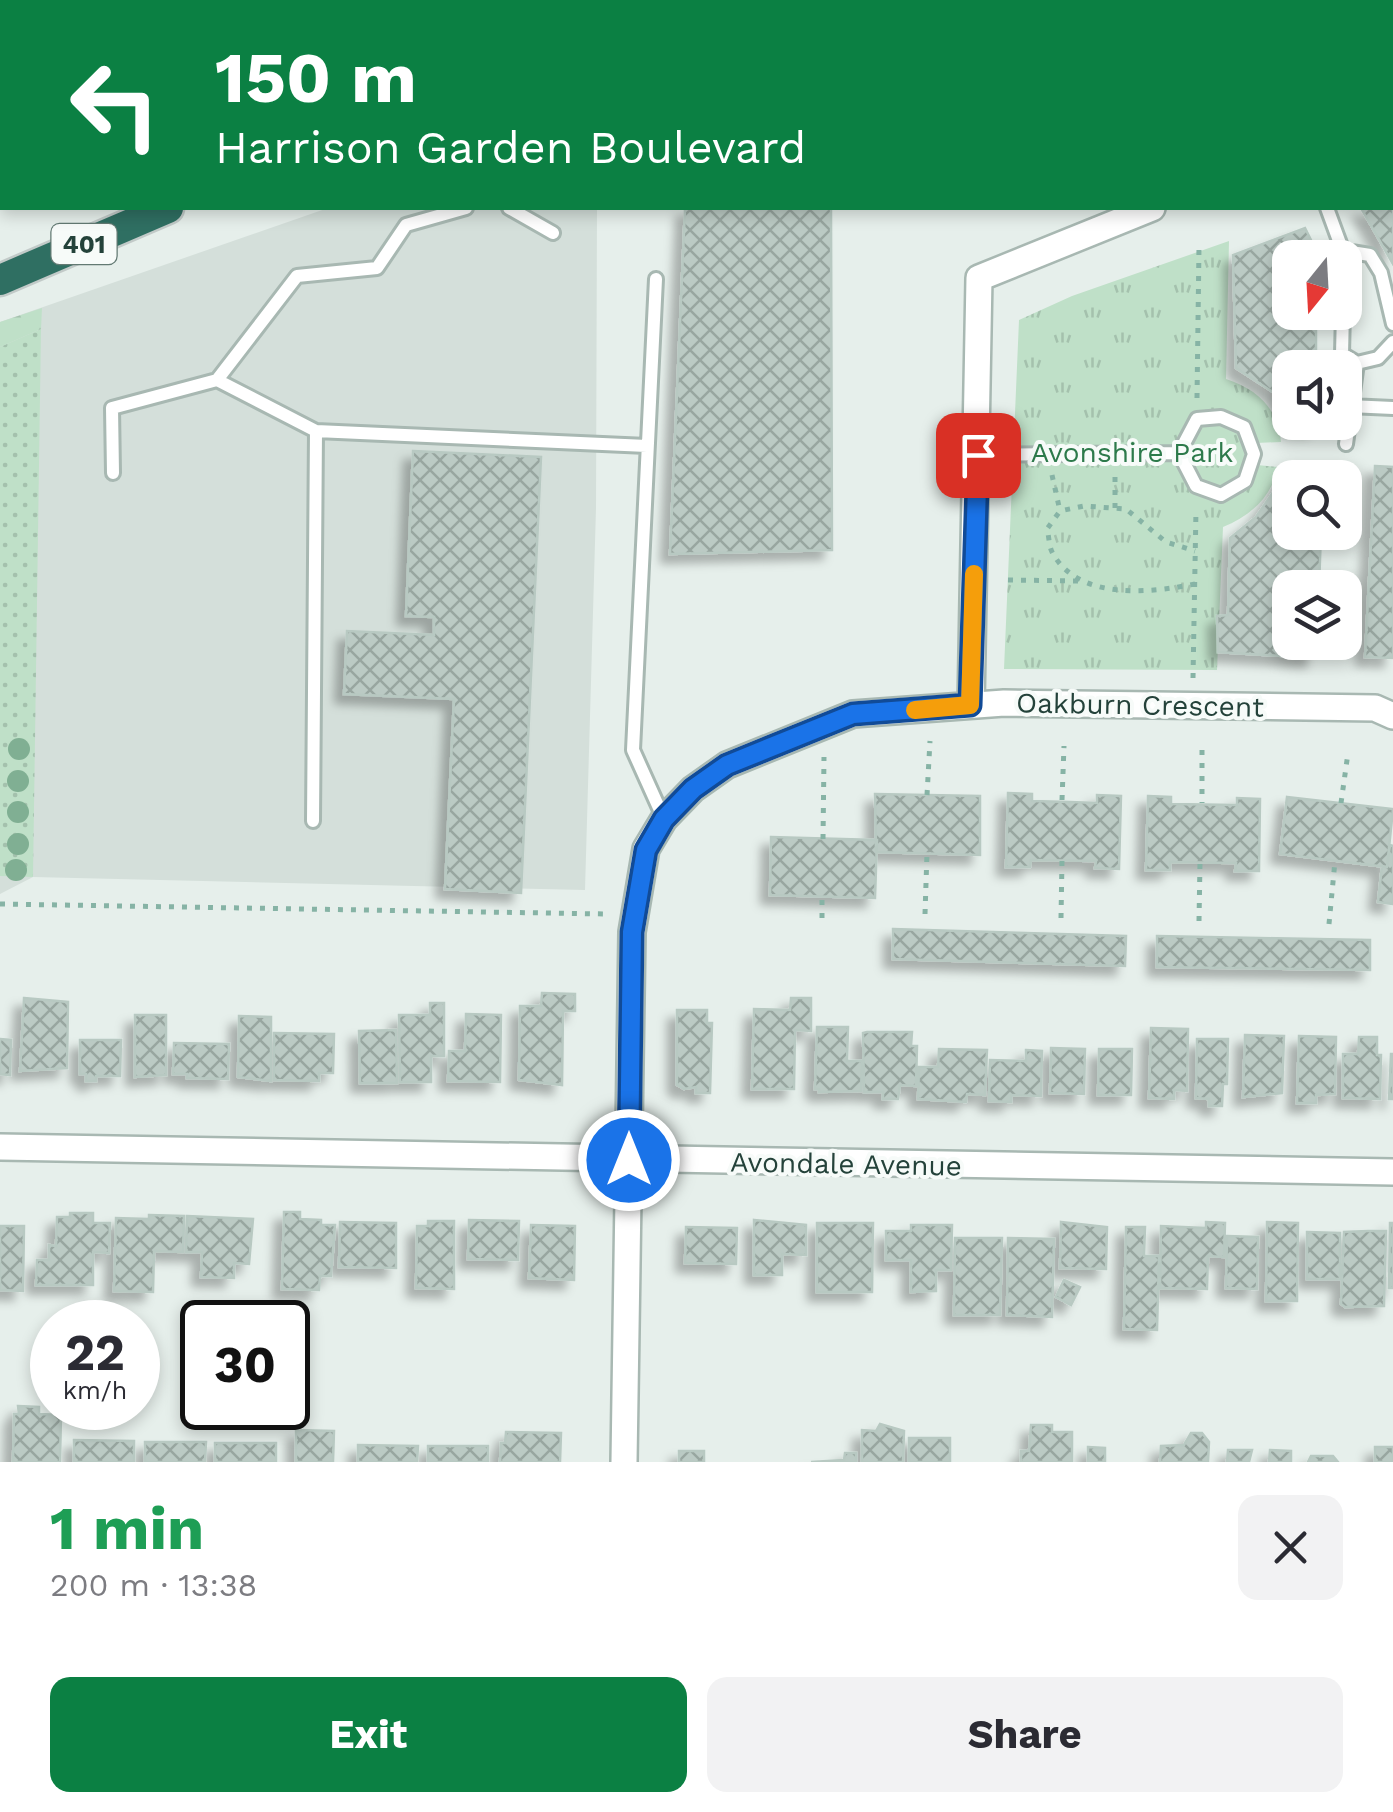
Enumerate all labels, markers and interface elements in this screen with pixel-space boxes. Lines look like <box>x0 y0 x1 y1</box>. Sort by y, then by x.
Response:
text: 150 m <box>215 37 417 119</box>
icon: left <box>50 40 180 170</box>
text: Harrison Garden Boulevard <box>215 121 806 174</box>
road number: 401 <box>52 224 116 264</box>
north arrow <box>1272 240 1362 330</box>
map controls <box>1272 240 1362 660</box>
button: sound <box>1272 350 1362 440</box>
pin <box>936 413 1021 498</box>
icon: arrive <box>951 428 1006 483</box>
park label: Avonshire Park <box>1031 436 1233 469</box>
button: search <box>1272 460 1362 550</box>
button: layers <box>1272 570 1362 660</box>
street label: Oakburn Crescent <box>1016 686 1264 724</box>
position arrow <box>577 1108 681 1212</box>
street label: Avondale Avenue <box>730 1145 962 1183</box>
speed limit sign: 30 <box>180 1300 310 1430</box>
text: 22 <box>65 1323 125 1382</box>
text: km/h <box>63 1376 127 1405</box>
text: 1 min <box>50 1493 204 1564</box>
button: close <box>1238 1495 1343 1600</box>
text: 200 m · 13:38 <box>50 1566 257 1604</box>
button: Exit <box>50 1677 687 1792</box>
button: Share <box>707 1677 1343 1792</box>

